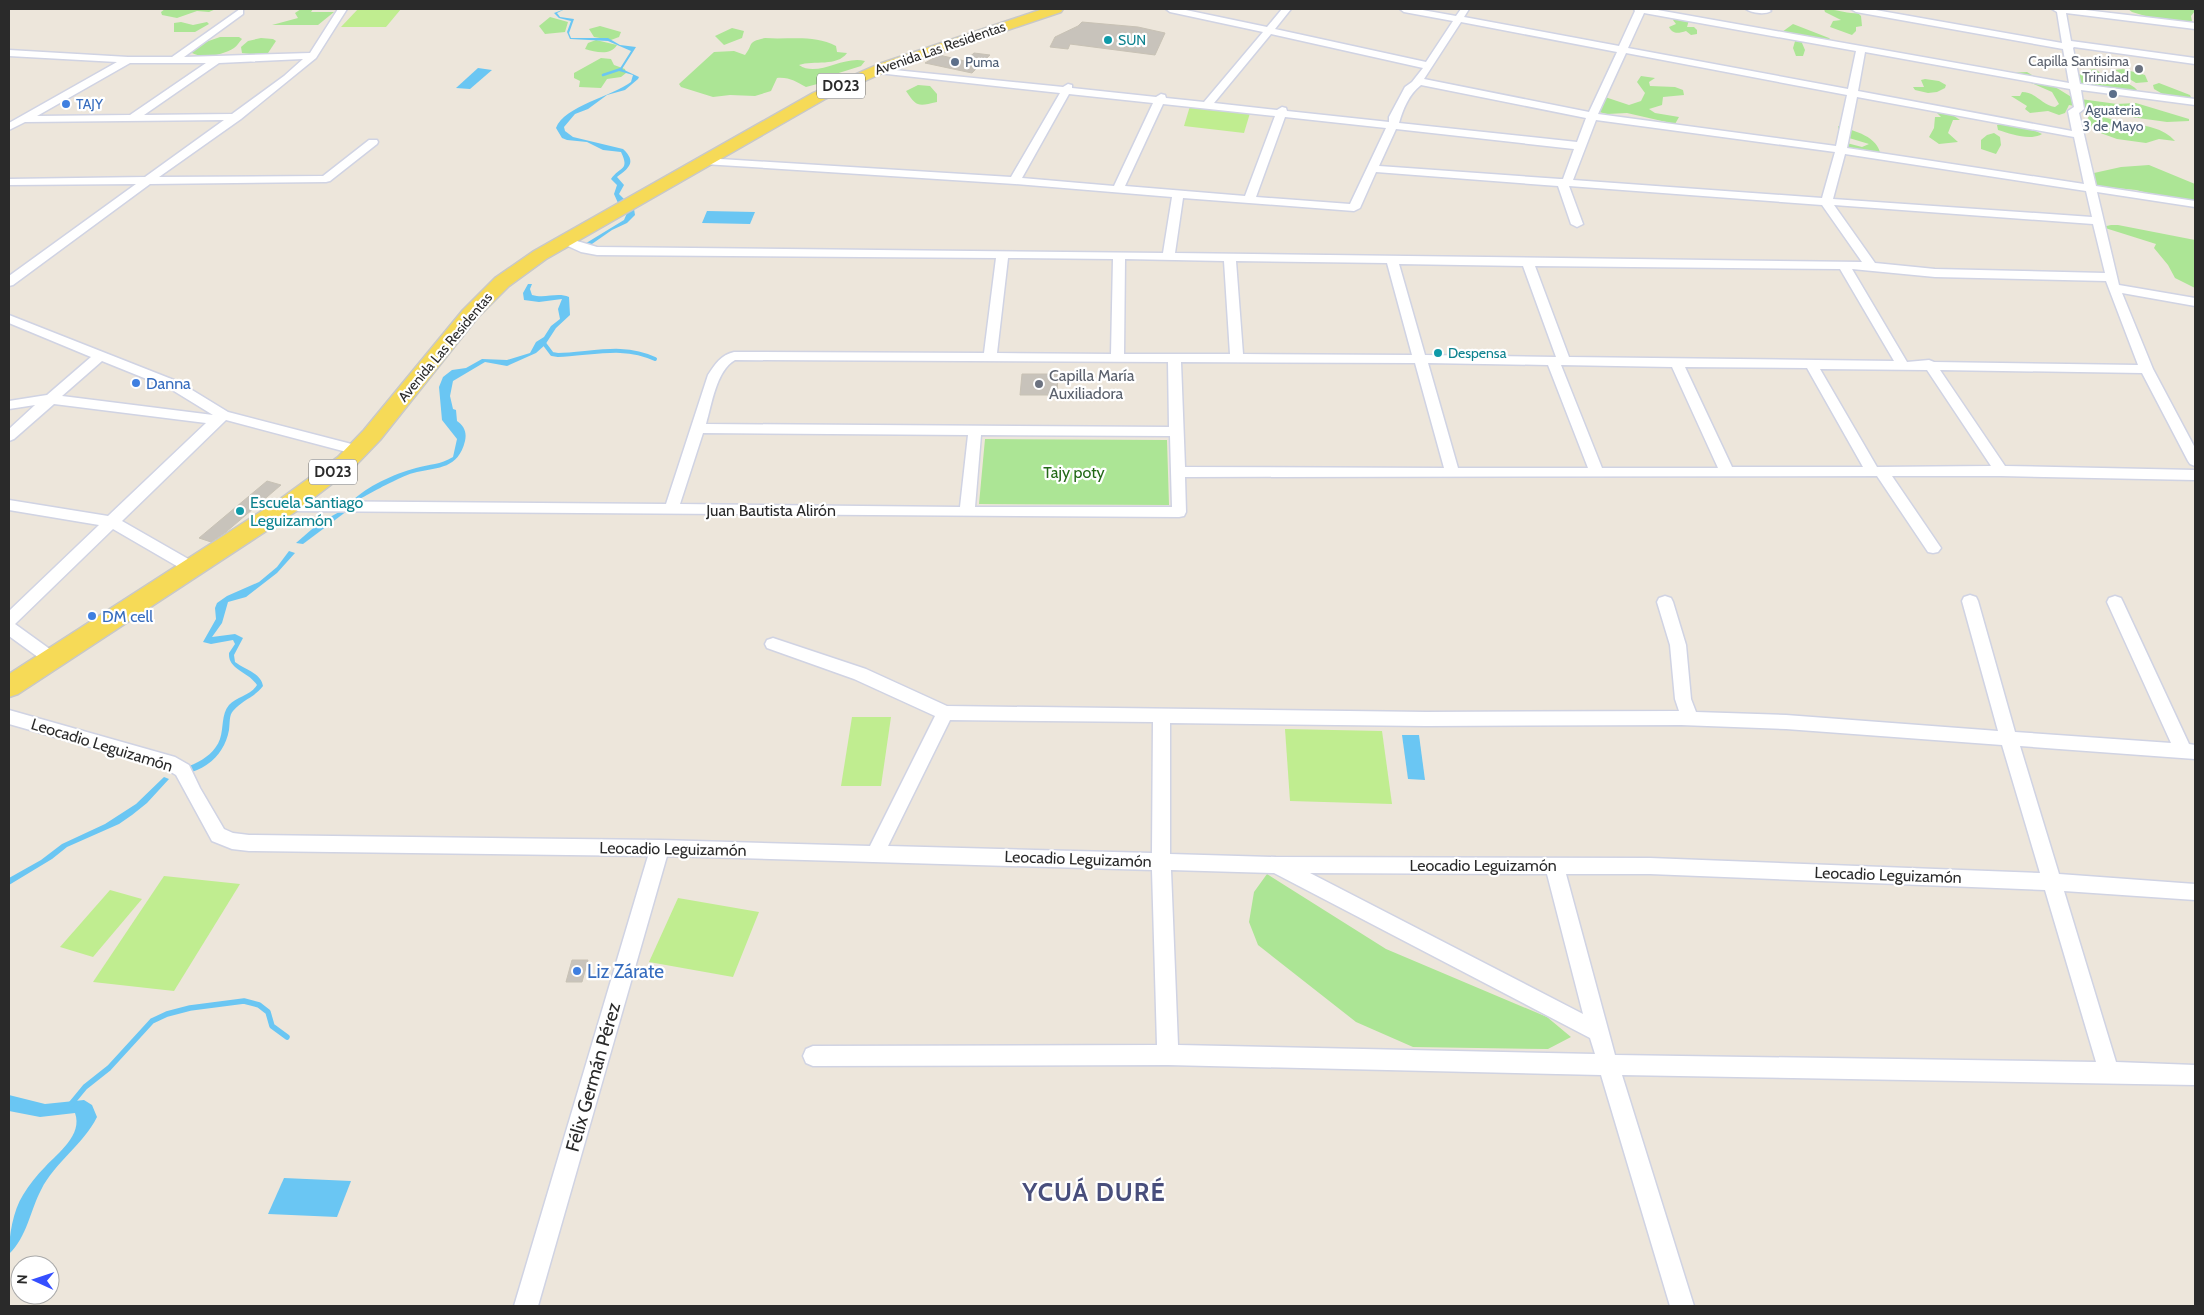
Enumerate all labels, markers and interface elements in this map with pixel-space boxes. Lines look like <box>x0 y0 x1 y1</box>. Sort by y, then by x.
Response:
street label: Avenida Las Residentas <box>872 17 1008 79</box>
place label: SUN <box>1118 31 1146 49</box>
marker: SUN <box>1102 34 1114 46</box>
place label: Capilla Santisima Trinidad <box>2028 52 2129 86</box>
place label: Puma <box>965 53 1000 71</box>
marker: Puma <box>949 56 961 68</box>
marker: Capilla Santisima Trinidad <box>2133 63 2145 75</box>
road number: D023 <box>817 74 865 98</box>
marker: Aguateria 3 de Mayo <box>2107 88 2119 100</box>
place label: TAJY <box>76 95 104 113</box>
marker: TAJY <box>60 98 72 110</box>
place label: Aguateria 3 de Mayo <box>2082 101 2144 135</box>
street label: Avenida Las Residentas <box>394 289 496 405</box>
place label: Despensa <box>1448 344 1507 362</box>
marker: Despensa <box>1432 347 1444 359</box>
place label: Capilla María Auxiliadora <box>1049 366 1135 403</box>
place label: Danna <box>146 374 191 393</box>
marker: Danna <box>130 377 142 389</box>
marker: Capilla María Auxiliadora <box>1033 378 1045 390</box>
road number: D023 <box>309 460 357 484</box>
park label: Tajy poty <box>1043 463 1105 482</box>
place label: Escuela Santiago Leguizamón <box>250 493 364 530</box>
street label: Juan Bautista Alirón <box>705 501 836 520</box>
marker: Escuela Santiago Leguizamón <box>234 505 246 517</box>
place label: DM cell <box>102 607 153 626</box>
marker: DM cell <box>86 610 98 622</box>
street label: Leocadio Leguizamón <box>29 714 175 776</box>
street label: Leocadio Leguizamón <box>599 838 747 860</box>
street label: Leocadio Leguizamón <box>1004 847 1152 871</box>
street label: Leocadio Leguizamón <box>1409 856 1557 875</box>
street label: Leocadio Leguizamón <box>1814 863 1962 887</box>
place label: Liz Zárate <box>587 960 664 983</box>
marker: Liz Zárate <box>571 965 583 977</box>
street label: Félix Germán Pérez <box>561 1000 625 1154</box>
district label: YCUÁ DURÉ <box>1021 1177 1166 1207</box>
north arrow <box>10 1255 60 1305</box>
text: N <box>13 1274 31 1285</box>

